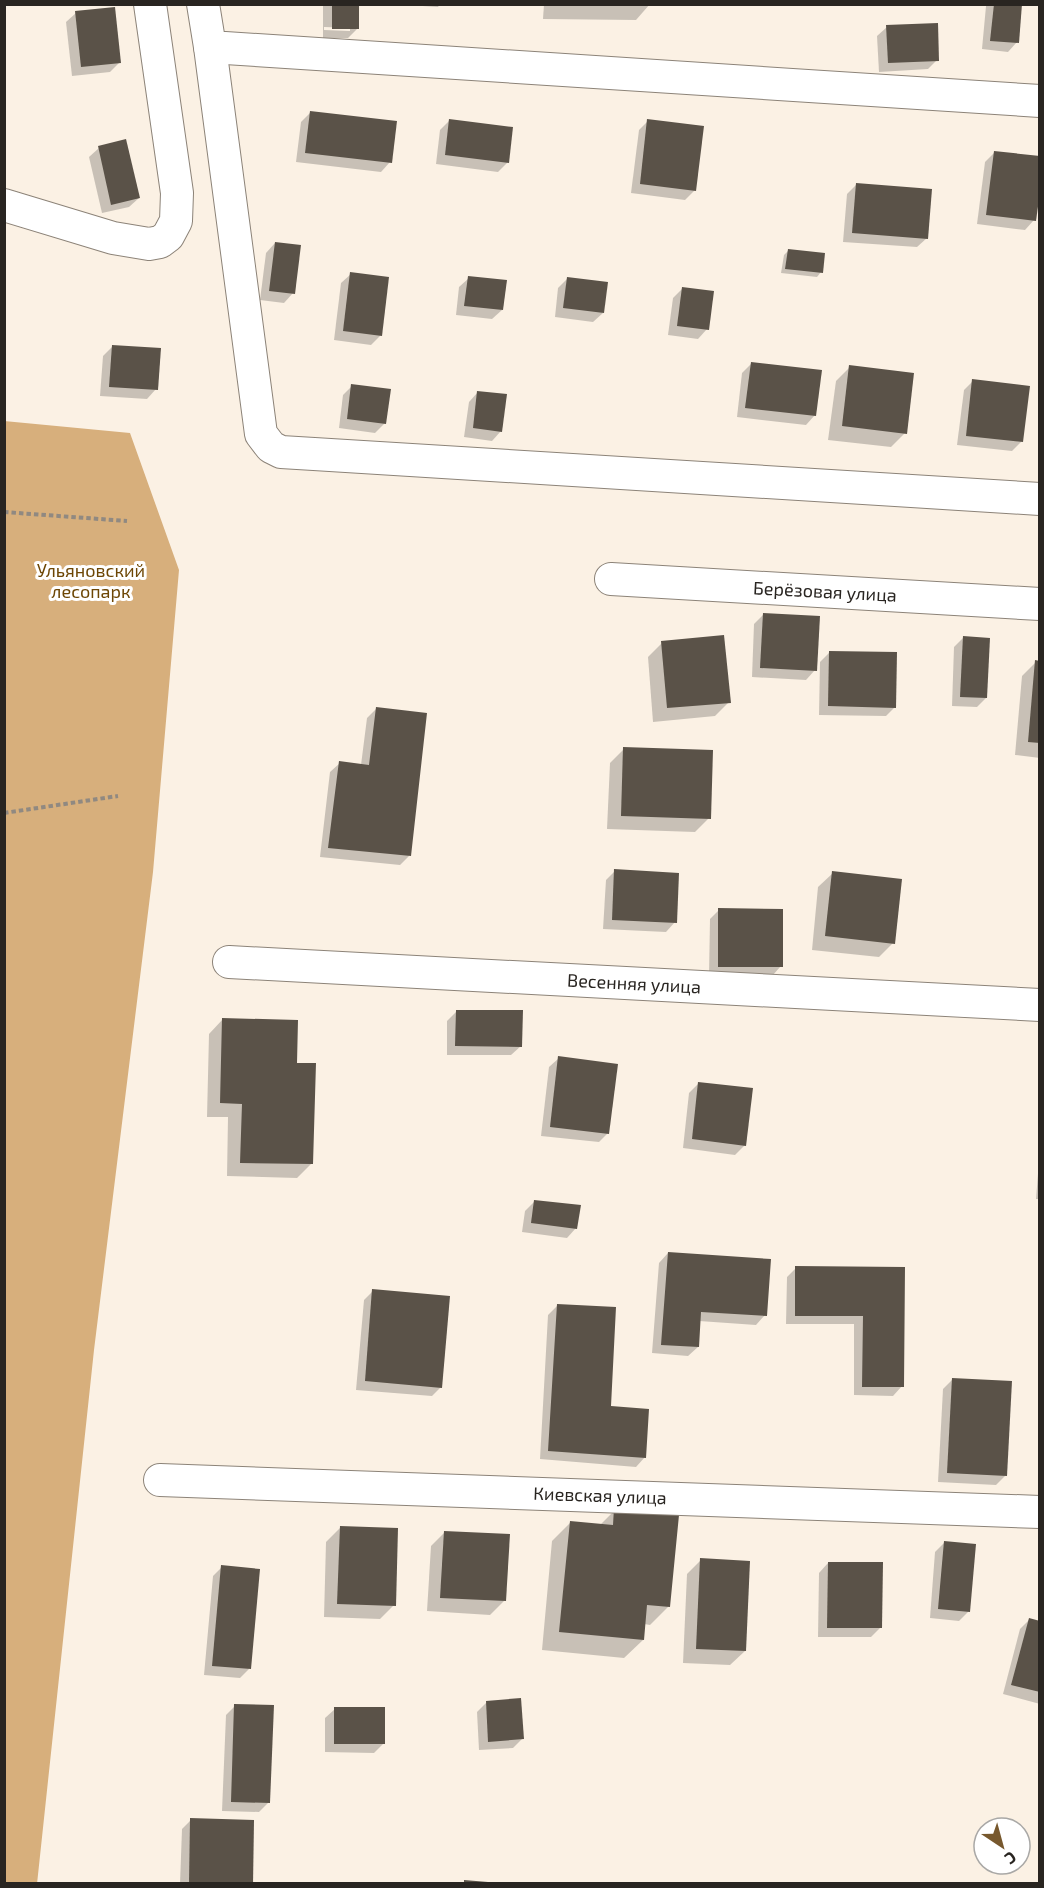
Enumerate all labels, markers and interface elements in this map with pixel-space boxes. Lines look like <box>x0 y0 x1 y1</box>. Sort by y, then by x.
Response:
park label: Ульяновский лесопарк <box>37 559 145 602</box>
street label: Берёзовая улица <box>753 576 897 606</box>
street label: Весенняя улица <box>567 969 702 997</box>
street label: Киевская улица <box>533 1482 667 1508</box>
north arrow <box>972 1816 1032 1876</box>
text: С <box>1002 1848 1021 1869</box>

